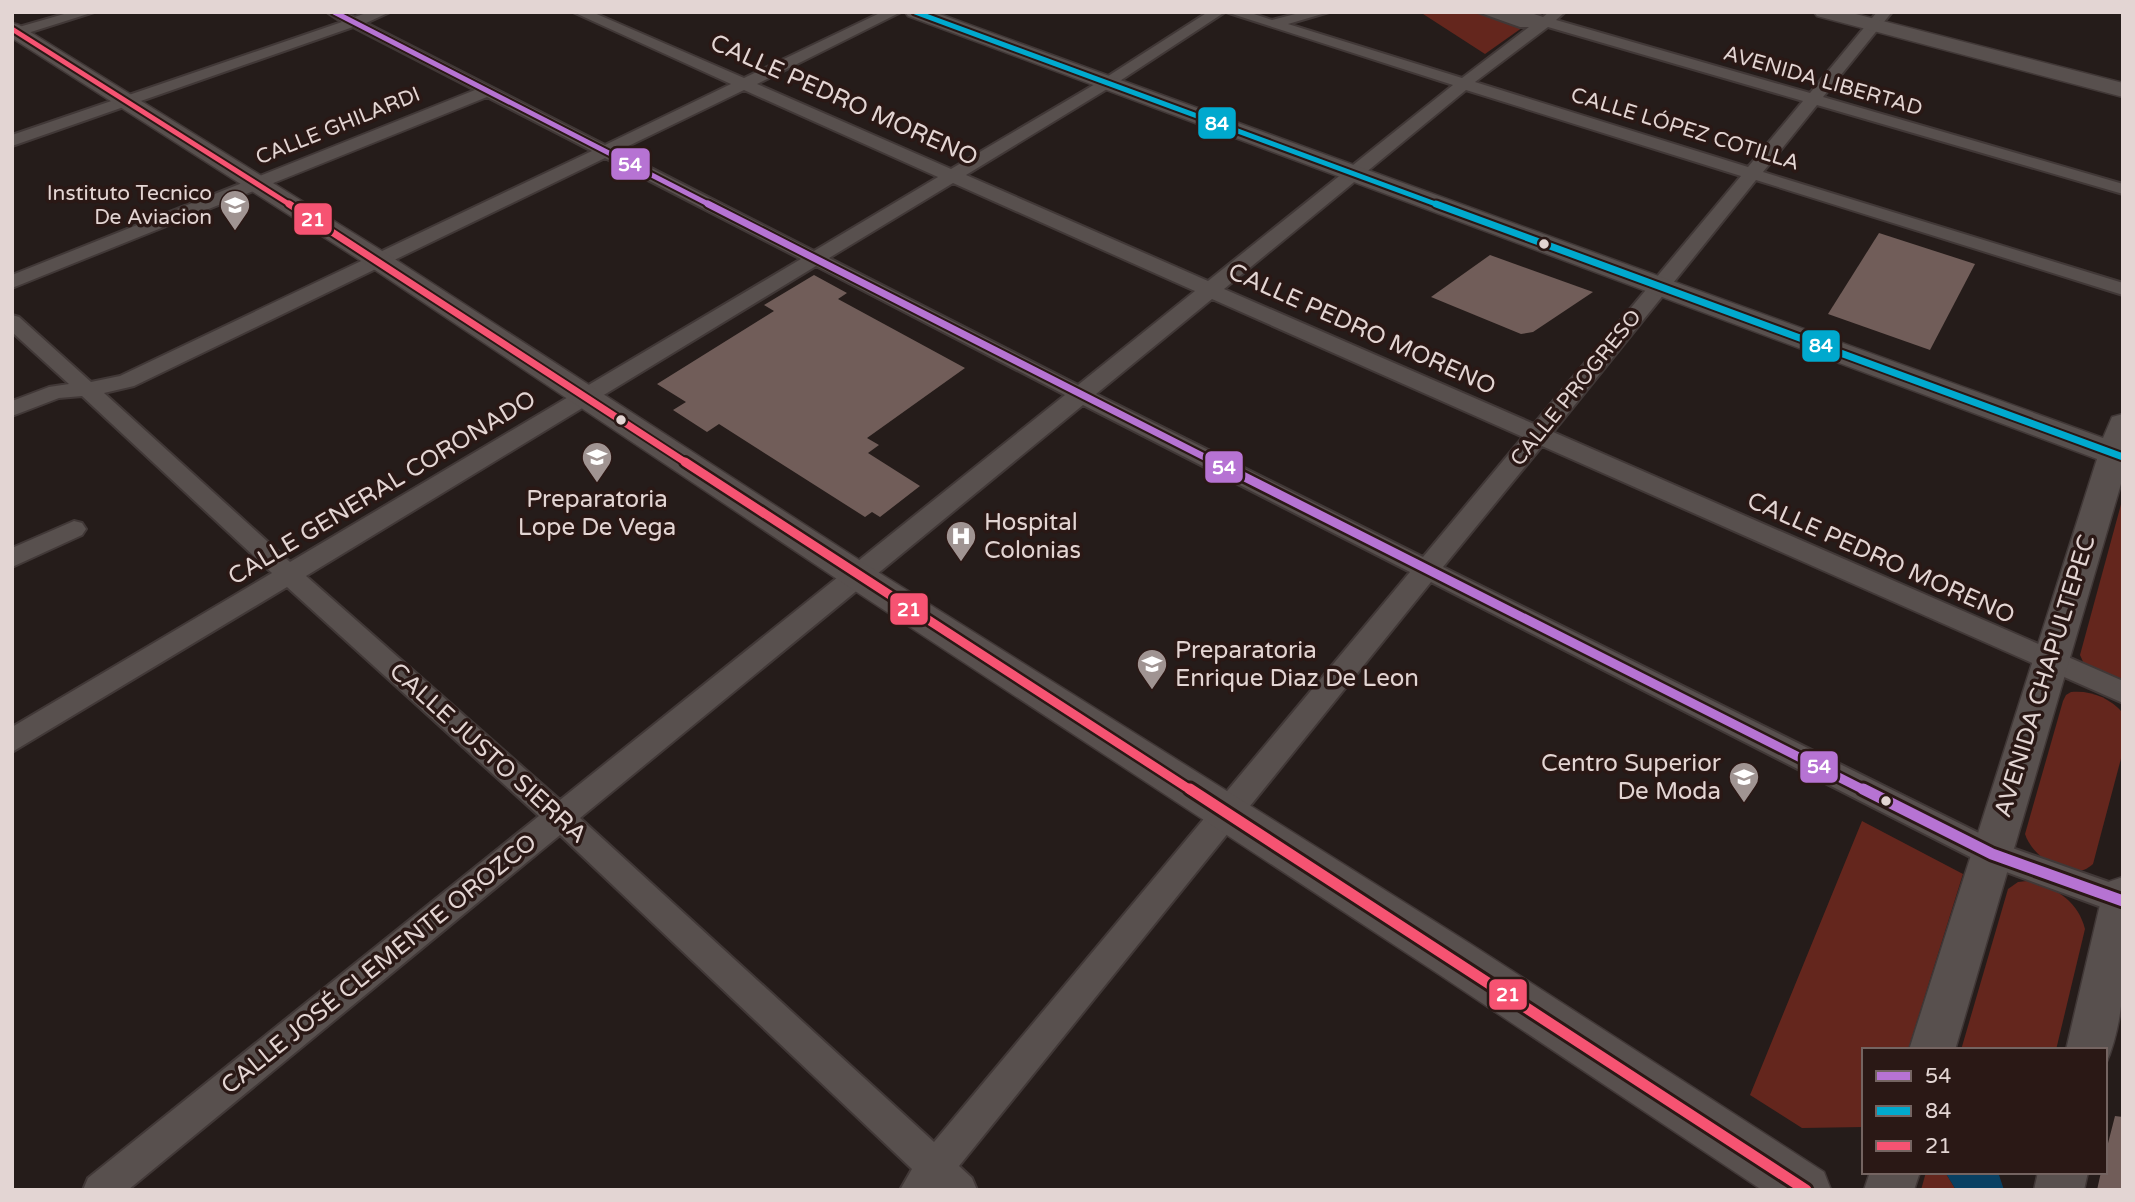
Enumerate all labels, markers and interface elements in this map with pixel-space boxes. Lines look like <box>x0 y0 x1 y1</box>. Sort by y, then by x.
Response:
street label: CALLE PEDRO MORENO <box>706 28 982 172</box>
street label: AVENIDA LIBERTAD <box>1721 41 1925 121</box>
street label: CALLE GHILARDI <box>252 82 424 170</box>
street label: CALLE LÓPEZ COTILLA <box>1568 82 1802 176</box>
line badge: 84 <box>1197 106 1237 140</box>
text: 84 <box>1205 113 1229 135</box>
line badge: 54 <box>610 147 651 181</box>
text: 54 <box>618 154 642 176</box>
place label: Instituto Tecnico De Aviacion <box>47 181 212 230</box>
school or university icon: Instituto Tecnico De Aviacion <box>218 188 252 232</box>
line badge: 21 <box>293 202 333 236</box>
text: 21 <box>301 209 325 231</box>
unlabelled marker <box>1537 237 1551 251</box>
street label: CALLE PEDRO MORENO <box>1224 257 1500 401</box>
street label: CALLE PROGRESO <box>1505 305 1647 471</box>
line badge: 84 <box>1801 329 1841 363</box>
text: 84 <box>1809 335 1833 357</box>
street label: CALLE GENERAL CORONADO <box>223 384 541 592</box>
unlabelled marker <box>614 413 628 427</box>
school or university icon: Preparatoria Lope De Vega <box>580 440 614 484</box>
line badge: 54 <box>1204 450 1244 484</box>
text: 54 <box>1212 457 1236 479</box>
place label: Preparatoria Lope De Vega <box>518 485 676 542</box>
street label: CALLE PEDRO MORENO <box>1743 486 2019 630</box>
place label: Hospital Colonias <box>984 508 1081 565</box>
hospital icon: Hospital Colonias <box>944 519 978 563</box>
street label: AVENIDA CHAPULTEPEC <box>1988 531 2102 821</box>
line badge: 21 <box>889 592 929 626</box>
text: 21 <box>897 599 921 621</box>
place label: Preparatoria Enrique Diaz De Leon <box>1175 636 1419 693</box>
school or university icon: Preparatoria Enrique Diaz De Leon <box>1135 647 1169 691</box>
street label: CALLE JUSTO SIERRA <box>383 657 593 849</box>
place label: Centro Superior De Moda <box>1541 749 1722 806</box>
line badge: 54 <box>1799 750 1839 784</box>
text: 54 <box>1807 756 1831 778</box>
school or university icon: Centro Superior De Moda <box>1727 760 1761 804</box>
unlabelled marker <box>1879 794 1893 808</box>
street label: CALLE JOSÉ CLEMENTE OROZCO <box>215 827 543 1100</box>
line badge: 21 <box>1488 978 1528 1011</box>
text: 21 <box>1496 984 1520 1006</box>
legend <box>1862 1048 2107 1174</box>
text: 54 <box>1925 1064 1951 1089</box>
text: 84 <box>1925 1099 1951 1124</box>
text: 21 <box>1925 1134 1951 1159</box>

